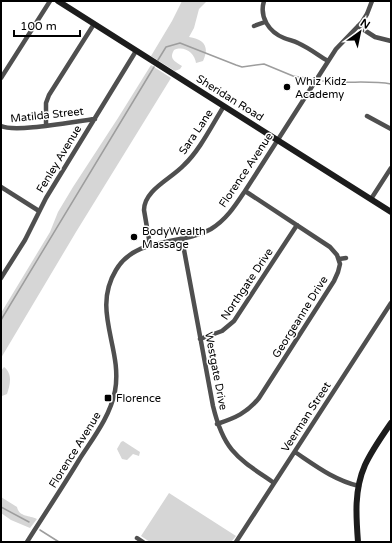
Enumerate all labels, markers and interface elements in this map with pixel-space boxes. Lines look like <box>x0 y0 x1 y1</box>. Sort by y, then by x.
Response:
scale bar <box>14 12 80 38</box>
north arrow <box>340 12 380 52</box>
text: N <box>358 16 372 32</box>
text: 100 m <box>20 19 57 33</box>
street label: Sheridan Road <box>194 72 266 124</box>
place label: Whiz Kidz Academy <box>295 75 347 101</box>
marker: Whiz Kidz Academy <box>282 82 292 92</box>
street label: Matilda Street <box>10 105 84 125</box>
street label: Sara Lane <box>176 107 216 157</box>
street label: Fenley Avenue <box>34 123 84 195</box>
street label: Florence Avenue <box>216 130 276 210</box>
place label: BodyWealth Massage <box>142 225 206 251</box>
marker: BodyWealth Massage <box>129 232 139 242</box>
street label: Northgate Drive <box>218 246 276 322</box>
street label: Georgeanne Drive <box>270 274 330 360</box>
street label: Westgate Drive <box>202 331 230 411</box>
street label: Veerman Street <box>278 380 334 454</box>
place label: Florence <box>116 392 161 405</box>
marker: Florence <box>103 393 113 403</box>
street label: Florence Avenue <box>46 410 104 490</box>

